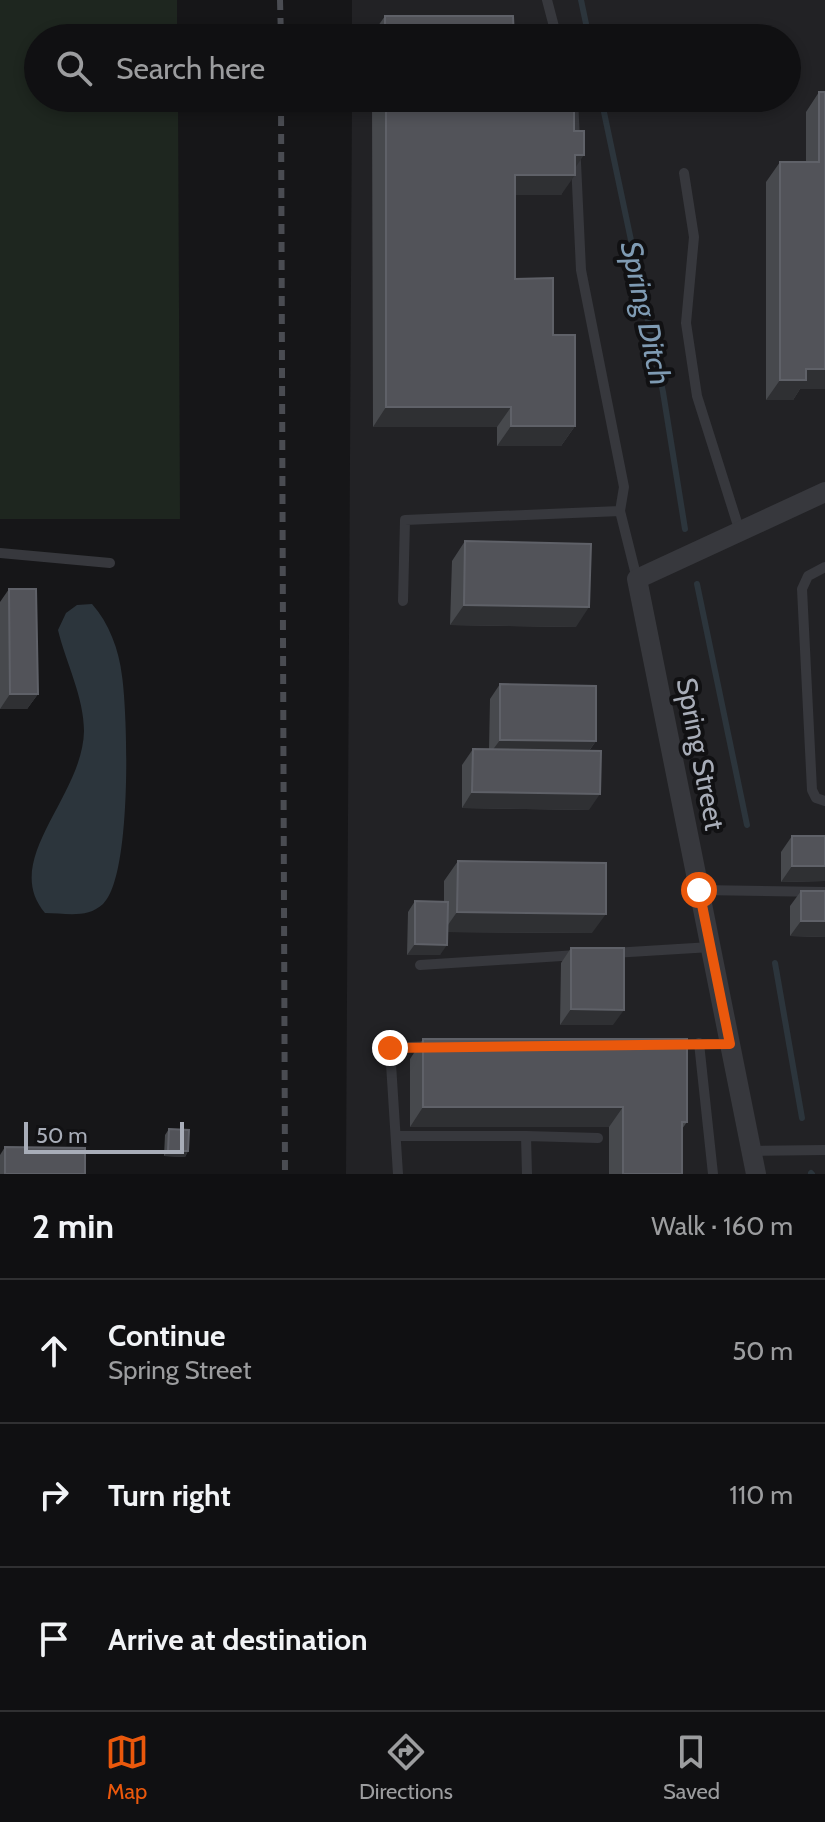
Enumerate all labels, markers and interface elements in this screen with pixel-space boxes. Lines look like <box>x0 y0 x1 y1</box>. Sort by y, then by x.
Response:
search box <box>24 24 801 112</box>
icon: search <box>52 46 96 90</box>
text: Search here <box>116 50 265 87</box>
water label: Spring Ditch <box>613 238 679 388</box>
street label: Spring Street <box>670 675 732 833</box>
route start <box>681 872 717 908</box>
route end <box>372 1030 408 1066</box>
scale bar <box>24 1118 184 1154</box>
text: 50 m <box>36 1122 88 1149</box>
text: 2 min <box>32 1205 114 1247</box>
text: Walk · 160 m <box>651 1210 793 1242</box>
text: Continue <box>108 1317 225 1354</box>
icon: ahead <box>32 1329 76 1373</box>
text: 50 m <box>732 1335 793 1367</box>
text: Spring Street <box>108 1354 251 1386</box>
icon: right <box>32 1473 76 1517</box>
text: Turn right <box>108 1477 231 1514</box>
text: 110 m <box>729 1479 793 1511</box>
icon: arrive <box>32 1617 76 1661</box>
text: Arrive at destination <box>108 1621 368 1658</box>
tab: Map <box>105 1730 149 1805</box>
tab: Directions <box>359 1730 453 1805</box>
tab: Saved <box>663 1730 720 1805</box>

